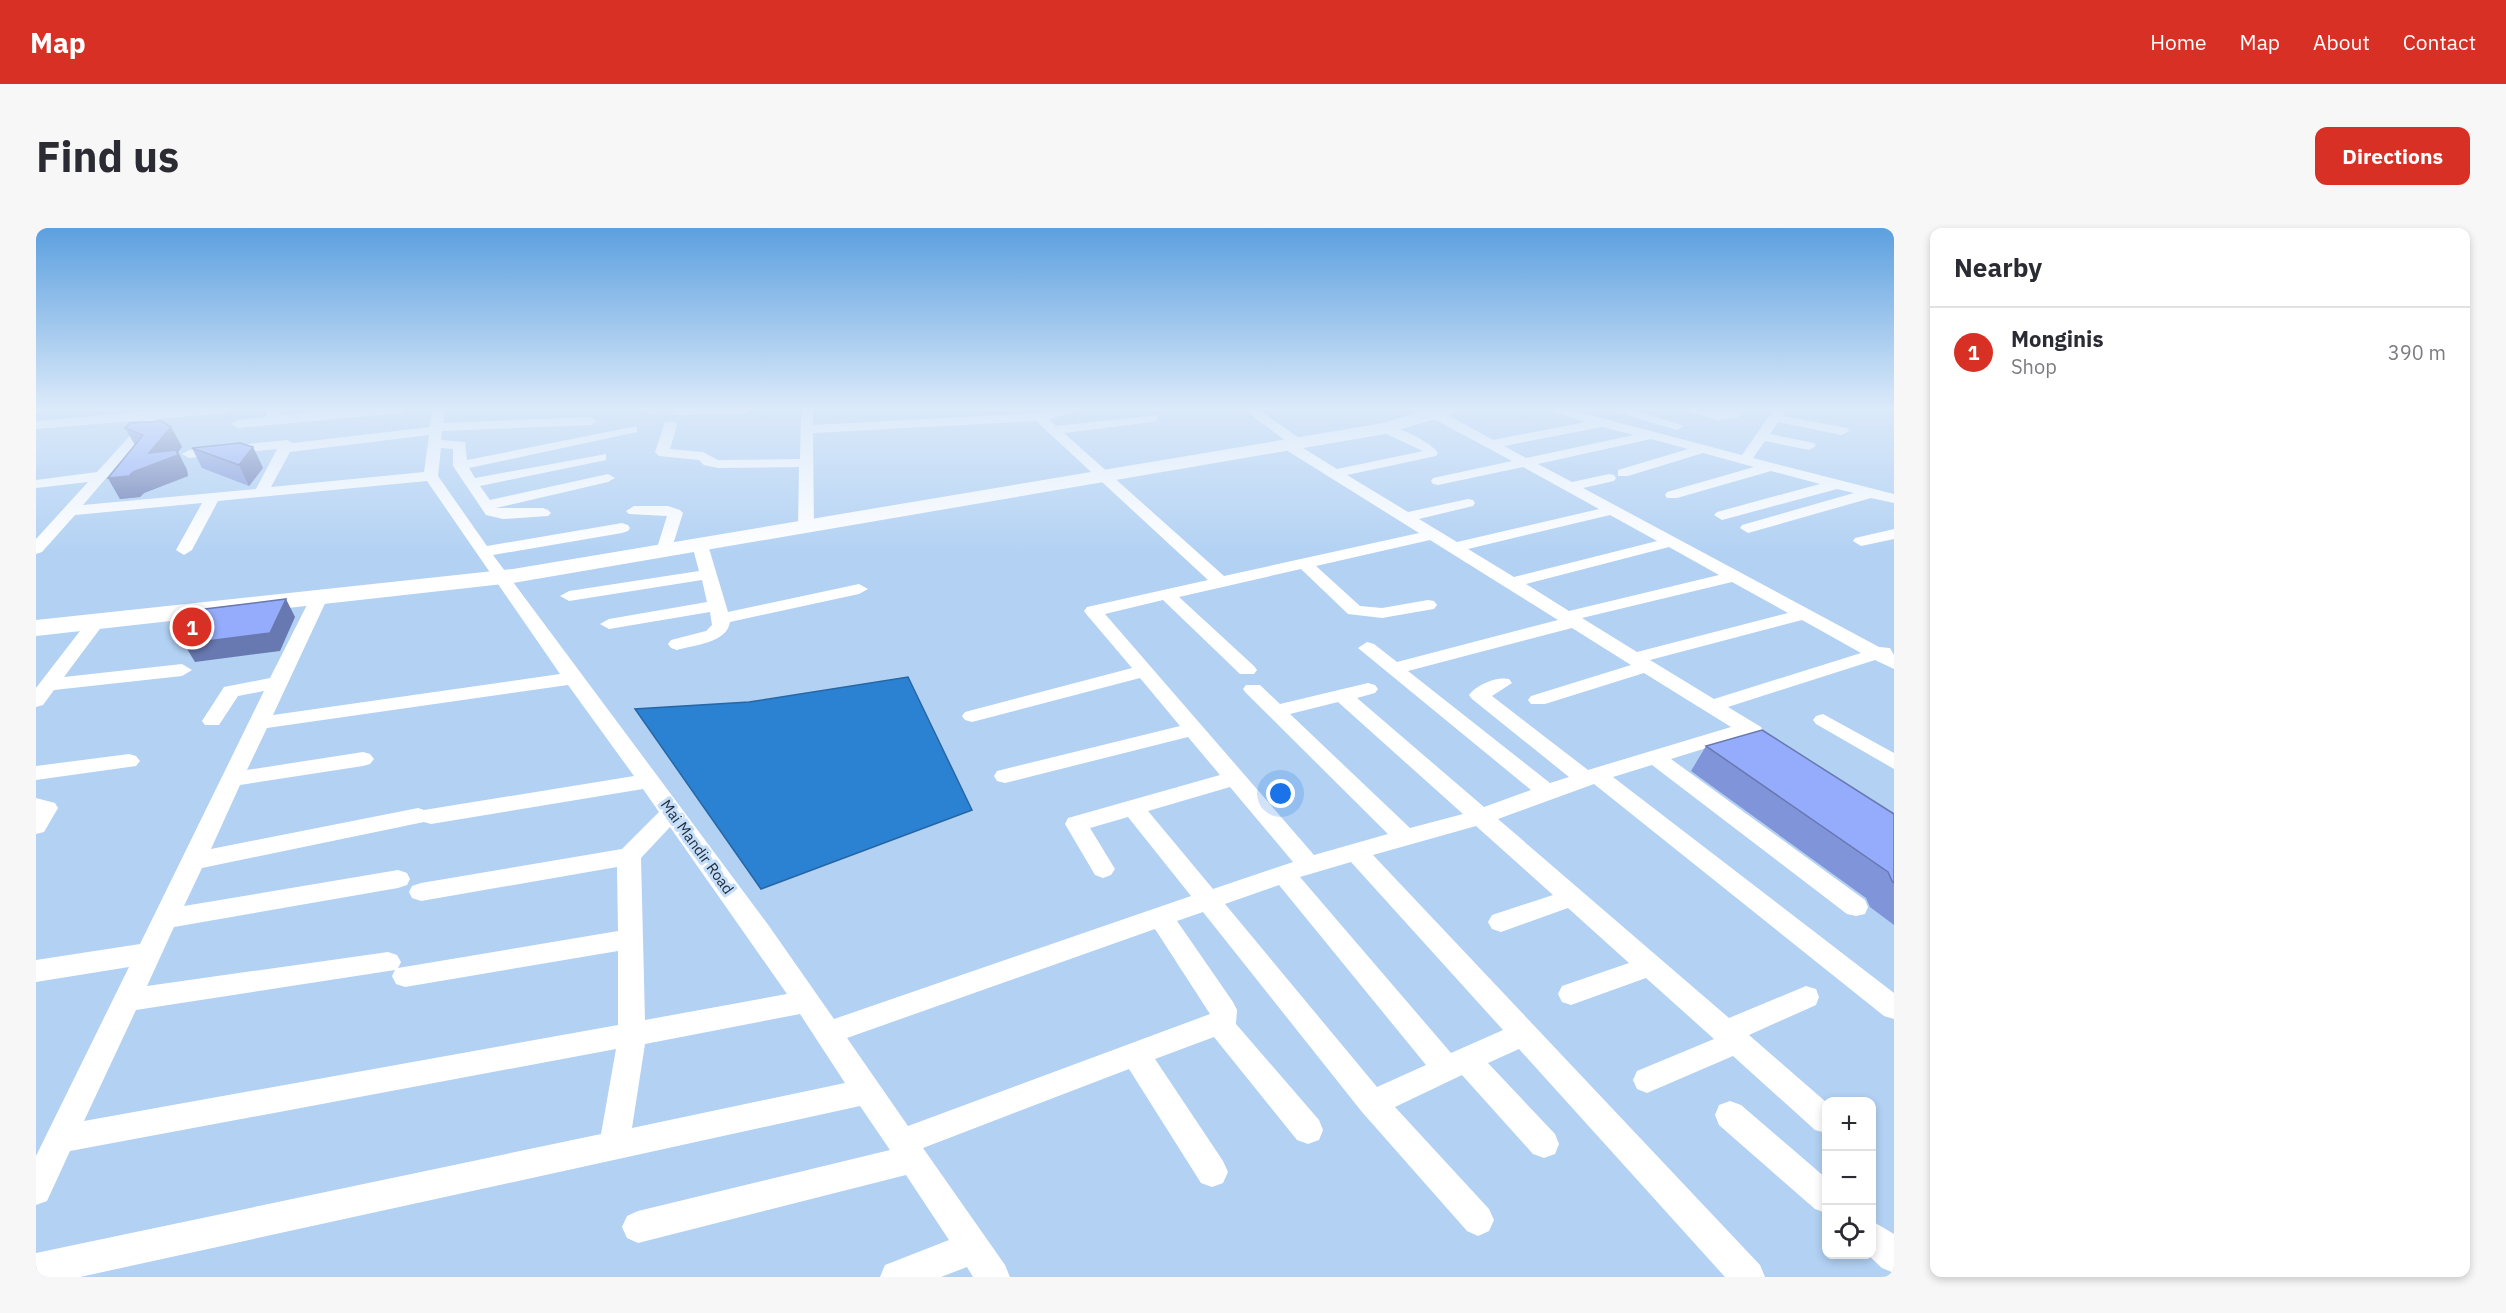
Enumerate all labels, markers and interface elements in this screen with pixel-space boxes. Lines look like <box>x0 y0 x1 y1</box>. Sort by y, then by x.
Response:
text: Map <box>30 24 86 61</box>
text: Home <box>2150 28 2207 56</box>
text: Map <box>2240 28 2280 56</box>
text: About <box>2313 28 2370 56</box>
text: Contact <box>2403 28 2476 56</box>
button: Directions <box>2315 127 2470 185</box>
text: Find us <box>36 129 179 184</box>
text: Nearby <box>1954 250 2042 284</box>
text: Monginis <box>2011 324 2103 353</box>
text: 1 <box>1968 339 1980 366</box>
text: 390 m <box>2388 339 2446 366</box>
text: Shop <box>2011 353 2057 380</box>
pin: 1 <box>172 604 212 650</box>
your location <box>1266 779 1295 808</box>
street label: Mai Mandir Road <box>657 796 738 898</box>
map controls <box>1822 1097 1876 1259</box>
button: + <box>1822 1097 1876 1151</box>
button: − <box>1822 1151 1876 1205</box>
button: locate <box>1822 1205 1876 1259</box>

